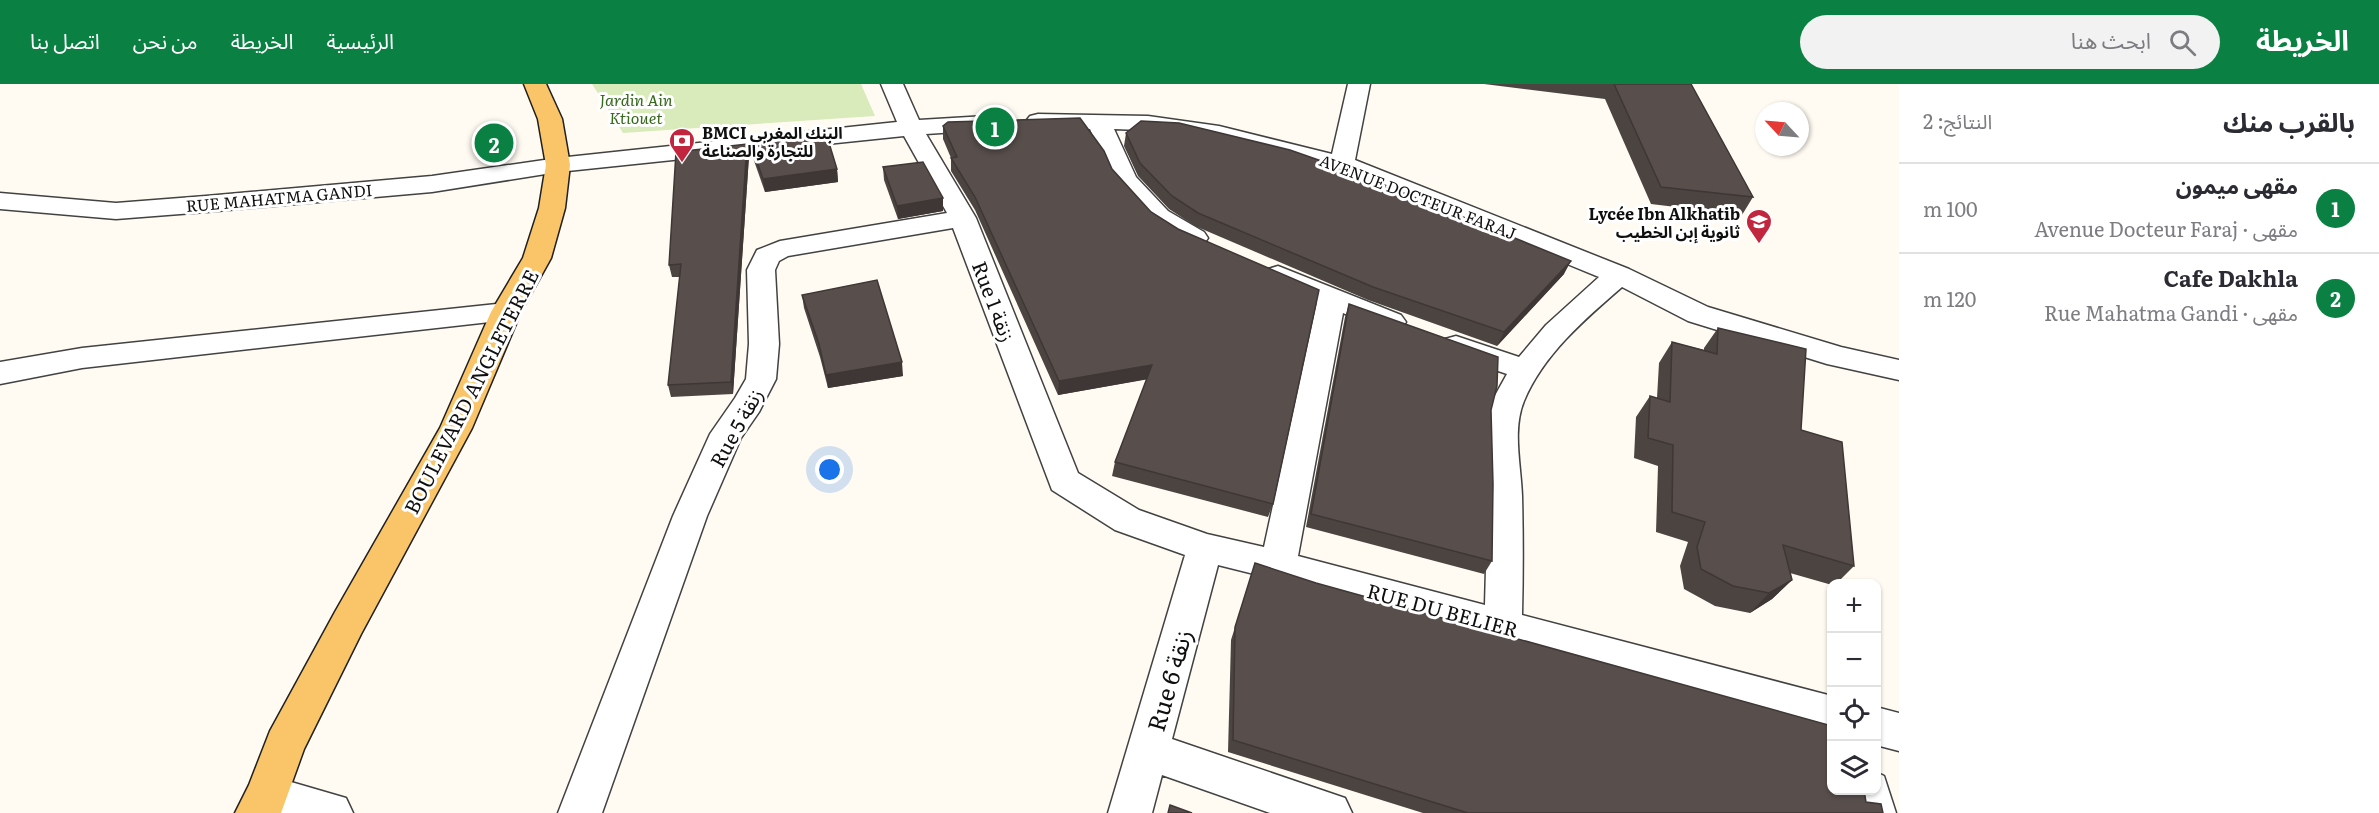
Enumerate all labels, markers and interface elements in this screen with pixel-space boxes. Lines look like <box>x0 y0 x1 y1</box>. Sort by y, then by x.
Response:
search box <box>1800 15 2220 69</box>
text: الخريطة <box>2256 18 2349 60</box>
text: ابحث هنا <box>2071 23 2151 56</box>
text: اتصل بنا <box>30 24 100 55</box>
text: من نحن <box>133 24 198 55</box>
text: الخريطة <box>231 24 294 55</box>
text: الرئيسية <box>327 24 394 55</box>
icon: search <box>2166 26 2199 59</box>
park label: Jardin Ain Ktiouet <box>600 87 673 129</box>
text: بالقرب منك <box>2223 101 2355 140</box>
north arrow <box>1755 102 1809 156</box>
pin: 1 <box>976 104 1014 150</box>
text: النتائج: 2 <box>1923 105 1992 135</box>
pin: 2 <box>474 120 514 166</box>
place label: BMCI البنك المغربي للتجارة والصناعة <box>702 120 843 162</box>
bank icon: BMCI البنك المغربي للتجارة والصناعة <box>667 126 697 164</box>
street label: AVENUE DOCTEUR FARAJ <box>1316 147 1520 245</box>
text: مقهى ميمون <box>2176 168 2298 201</box>
street label: RUE MAHATMA GANDI <box>185 177 373 217</box>
text: 100 m <box>1923 193 1978 223</box>
text: 1 <box>2331 193 2340 223</box>
place label: Lycée Ibn Alkhatib ثانوية إبن الخطيب <box>1589 201 1740 244</box>
school or university icon: Lycée Ibn Alkhatib ثانوية إبن الخطيب <box>1744 207 1774 245</box>
text: مقهى · Avenue Docteur Faraj <box>2034 213 2298 243</box>
street label: Rue 1 زنقة <box>966 256 1024 346</box>
text: Cafe Dakhla <box>2163 261 2298 294</box>
street label: BOULEVARD ANGLETERRE <box>395 263 545 519</box>
text: 120 m <box>1923 283 1976 313</box>
text: 2 <box>2330 283 2341 313</box>
text: مقهى · Rue Mahatma Gandi <box>2044 297 2298 327</box>
street label: Rue 5 زنقة <box>701 382 769 472</box>
your location <box>815 455 844 484</box>
street label: RUE DU BELIER <box>1364 574 1522 644</box>
map controls <box>1827 579 1881 795</box>
button: + <box>1827 579 1881 633</box>
street label: Rue 6 زنقة <box>1137 625 1199 735</box>
button: − <box>1827 633 1881 687</box>
button: locate <box>1827 687 1881 741</box>
button: layers <box>1827 741 1881 795</box>

